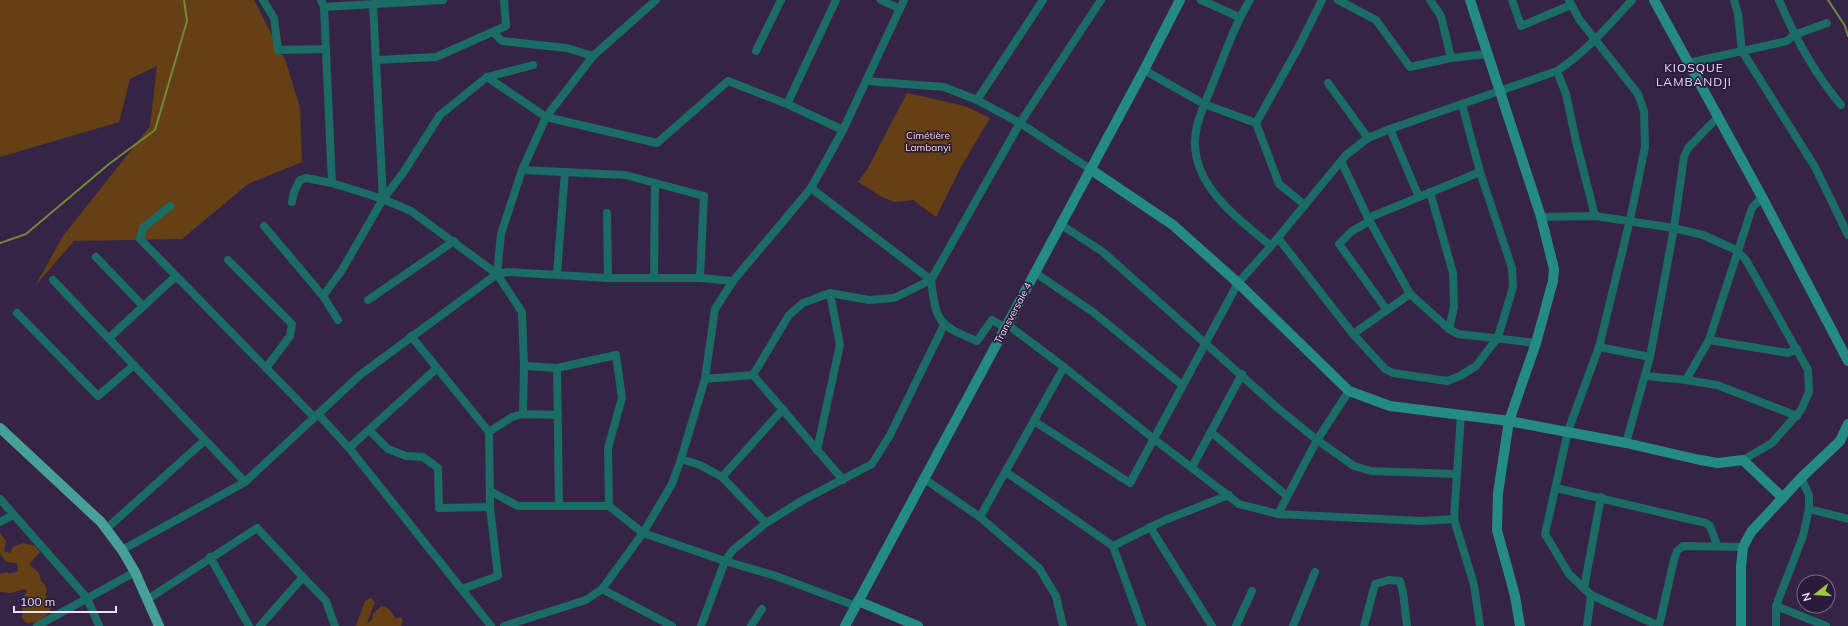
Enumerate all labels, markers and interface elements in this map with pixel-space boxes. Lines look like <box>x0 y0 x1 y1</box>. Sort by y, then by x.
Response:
district label: KIOSQUE LAMBANDJI <box>1656 60 1732 89</box>
park label: Cimétière Lambanyi <box>905 129 951 154</box>
street label: Transversale 4 <box>991 280 1035 346</box>
north arrow <box>1796 574 1836 614</box>
scale bar <box>14 588 116 614</box>
text: N <box>1799 591 1814 603</box>
text: 100 m <box>20 594 55 609</box>

